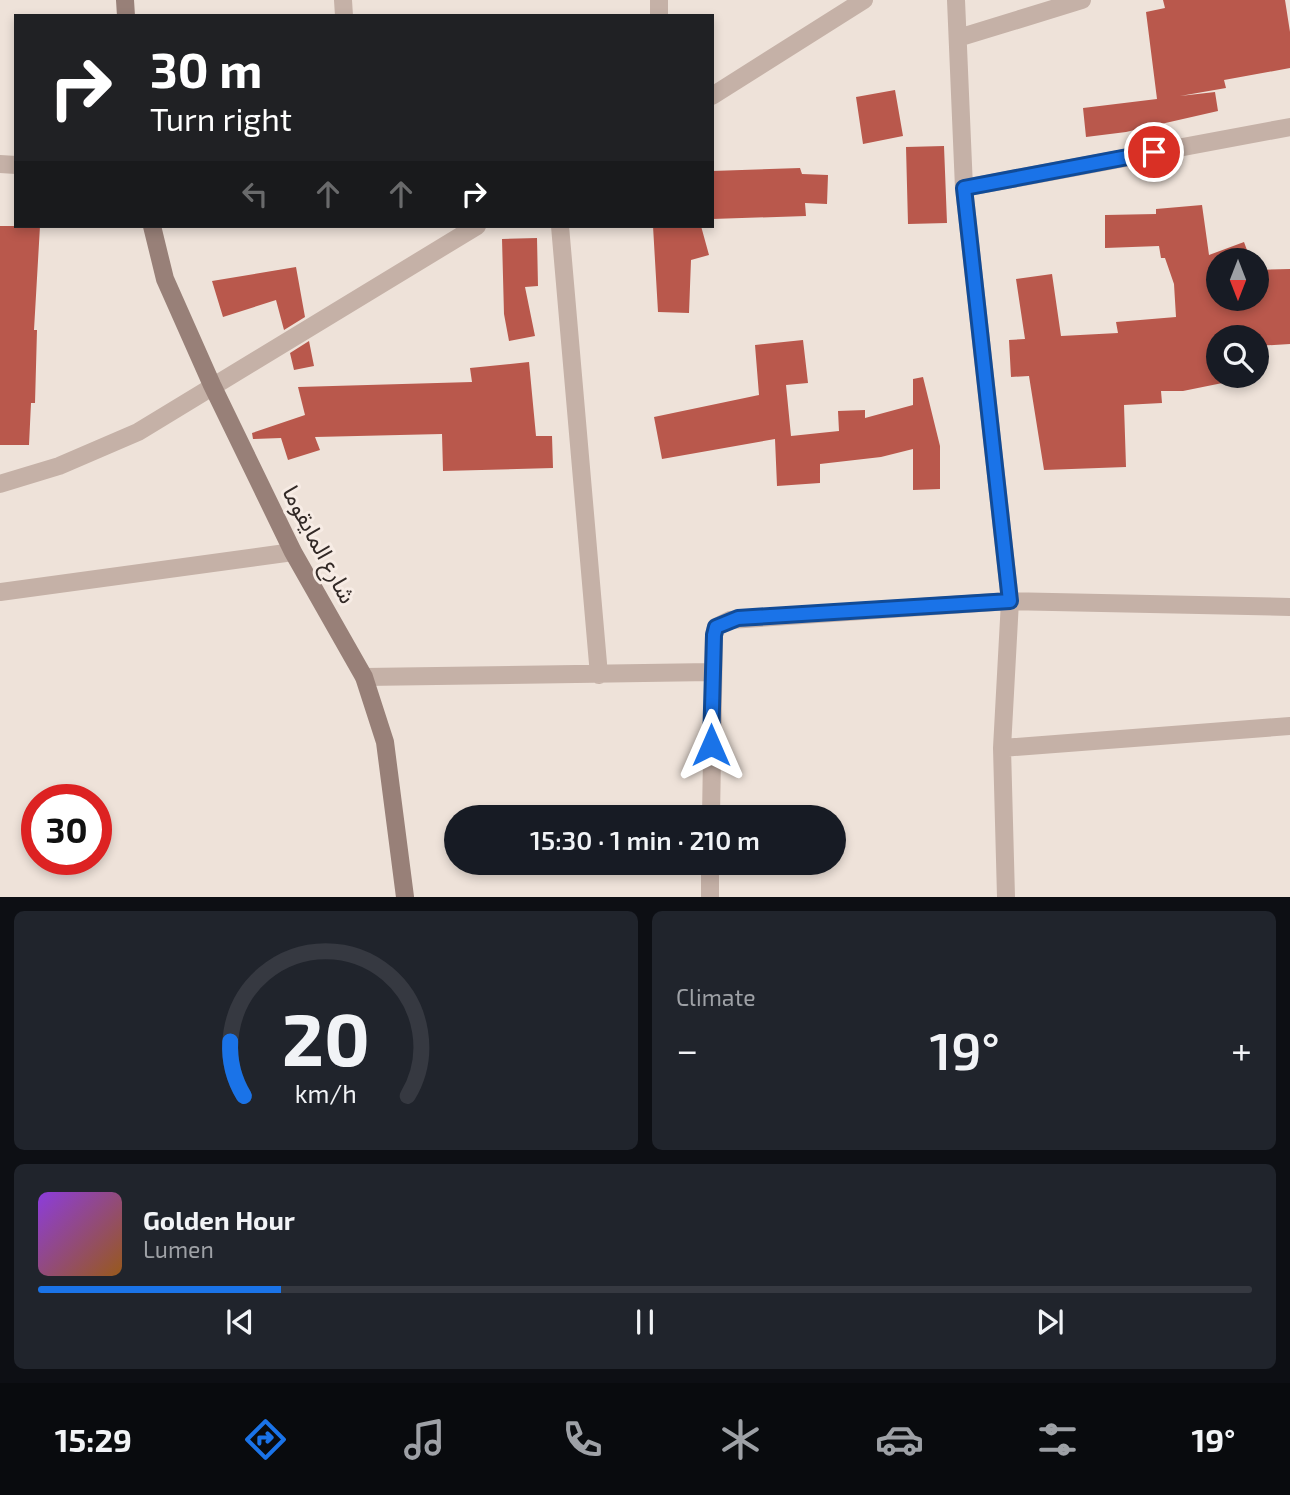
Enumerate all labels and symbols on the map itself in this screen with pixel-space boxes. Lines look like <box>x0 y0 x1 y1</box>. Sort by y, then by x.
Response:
pin <box>1124 122 1184 182</box>
north arrow <box>1206 248 1269 312</box>
street label: شارع المايقوما <box>274 480 363 610</box>
position arrow <box>674 708 748 782</box>
speed limit sign: 30 <box>21 784 112 875</box>

